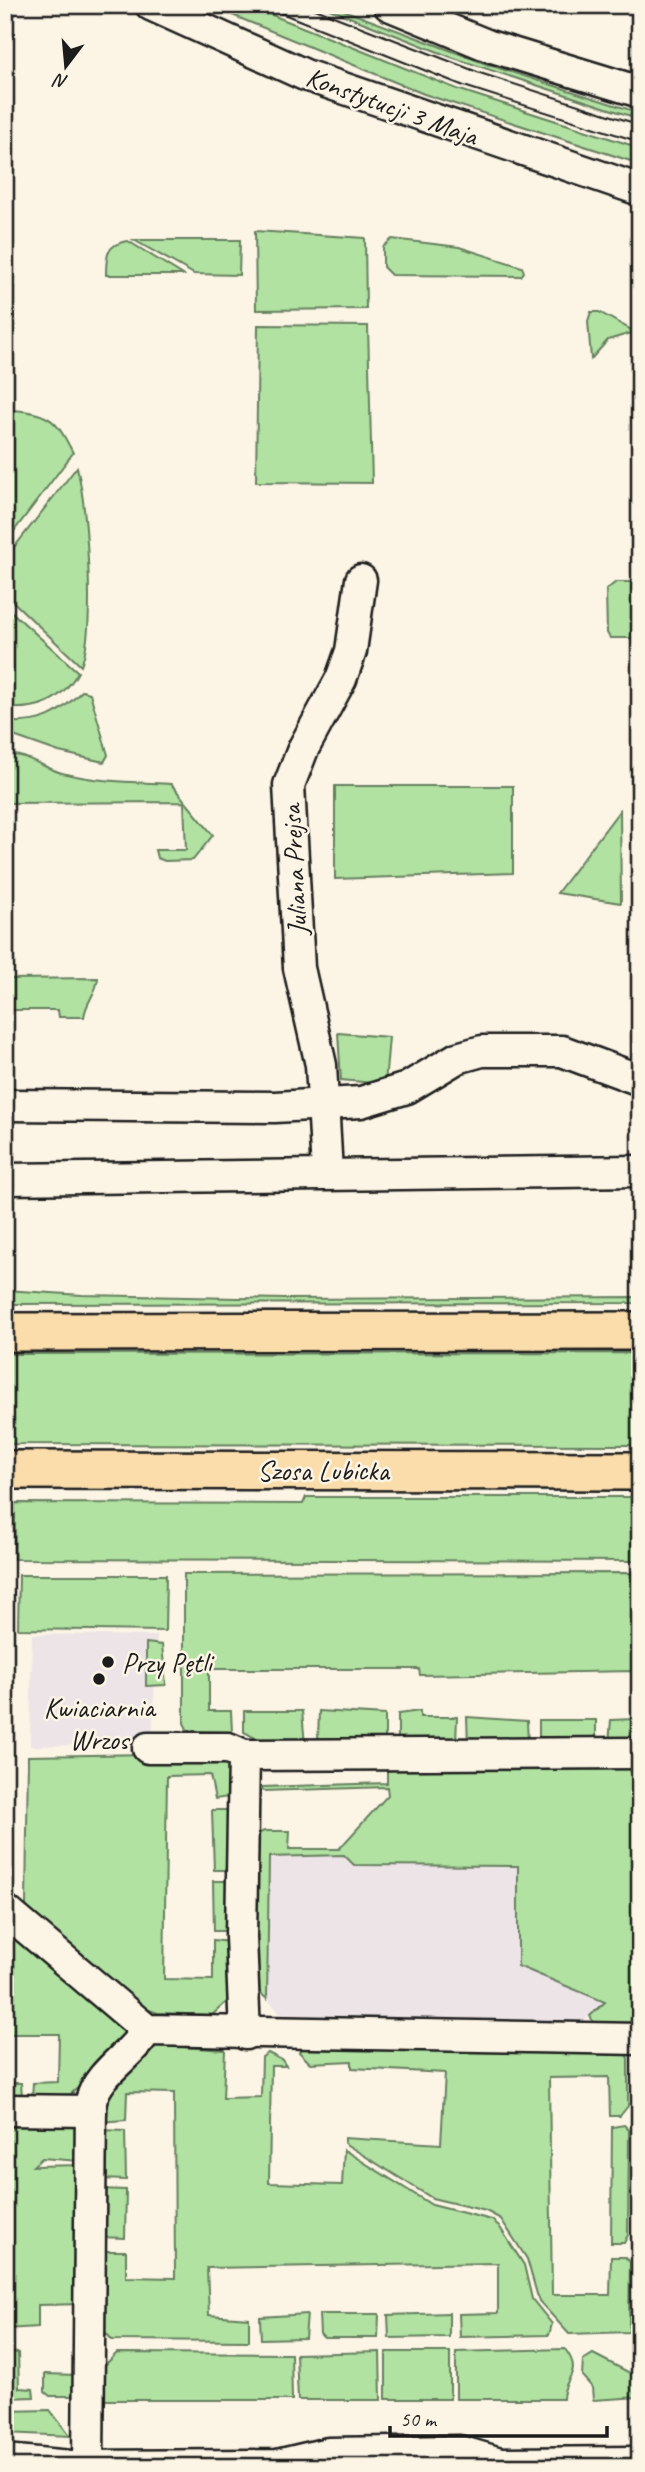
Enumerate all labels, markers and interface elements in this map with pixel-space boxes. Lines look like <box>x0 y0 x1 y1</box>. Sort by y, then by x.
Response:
north arrow <box>32 32 102 102</box>
street label: Konstytucji 3 Maja <box>301 59 484 154</box>
text: N <box>50 67 71 95</box>
street label: Juliana Prejsa <box>273 801 315 938</box>
street label: Szosa Lubicka <box>257 1453 391 1488</box>
place label: Przy Pętli <box>122 1645 216 1680</box>
marker: Przy Pętli <box>100 1654 116 1670</box>
marker: Kwiaciarnia Wrzos <box>91 1671 107 1687</box>
place label: Kwiaciarnia Wrzos <box>44 1690 157 1757</box>
scale bar <box>390 2395 606 2439</box>
text: 50 m <box>400 2406 438 2432</box>

